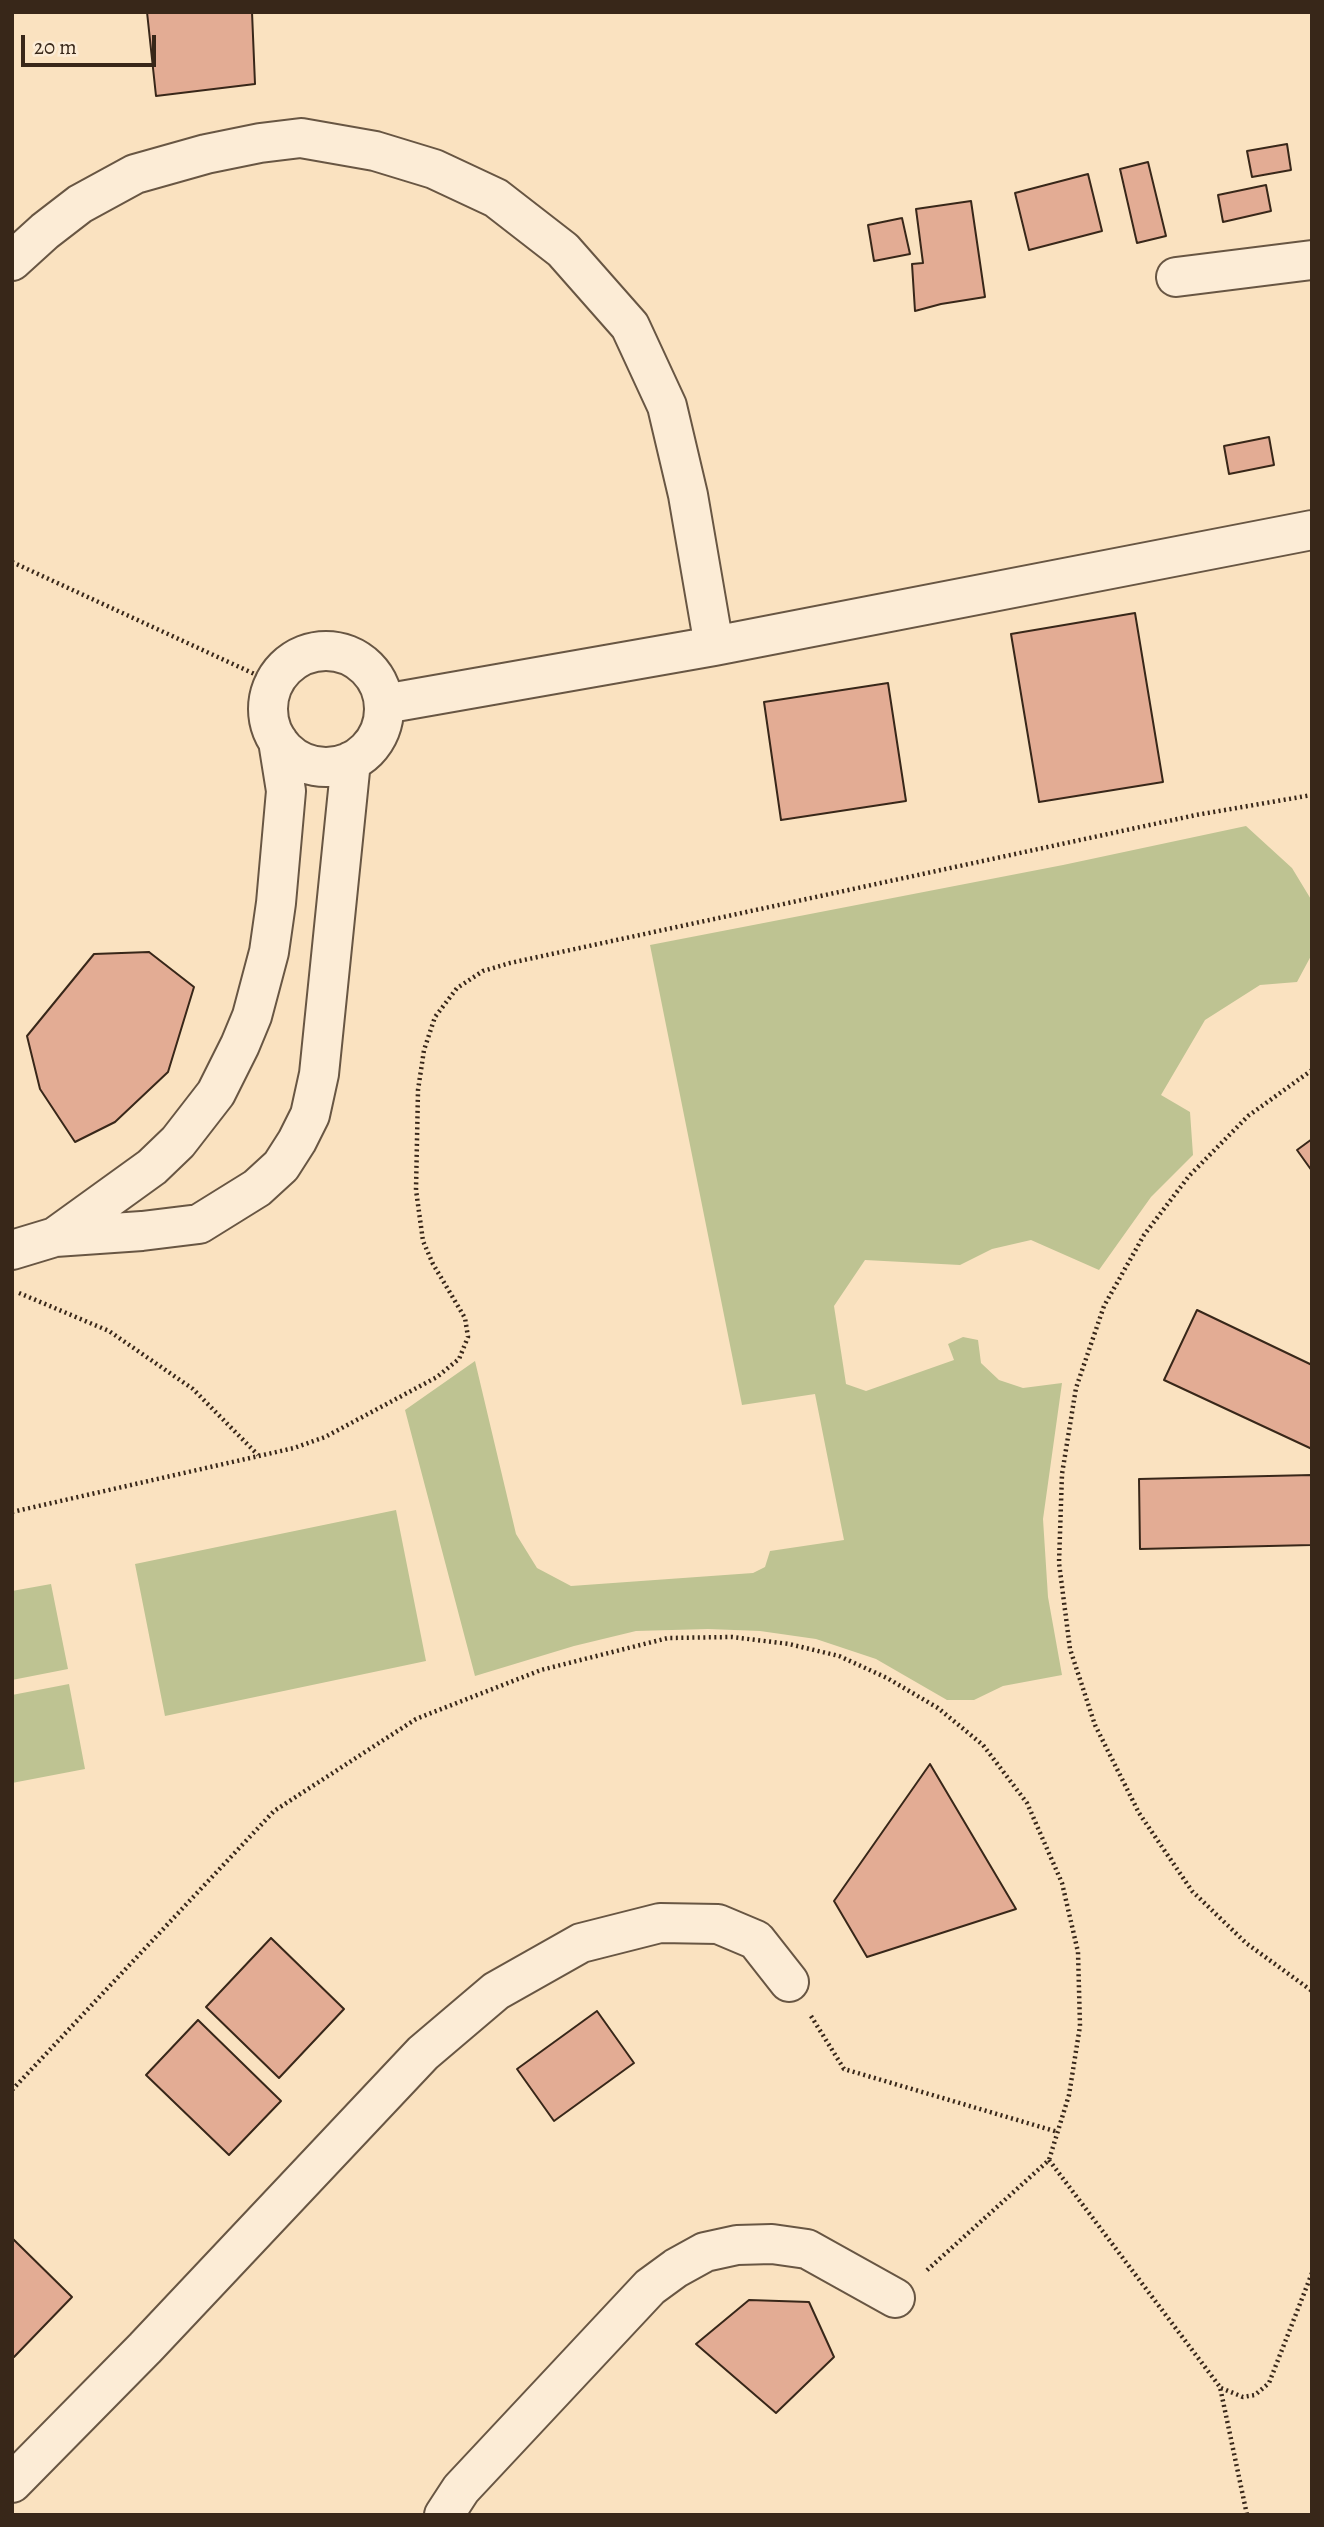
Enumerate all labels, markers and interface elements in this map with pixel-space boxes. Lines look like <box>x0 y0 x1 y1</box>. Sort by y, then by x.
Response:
scale bar <box>24 21 159 65</box>
text: 20 m <box>34 33 77 61</box>

